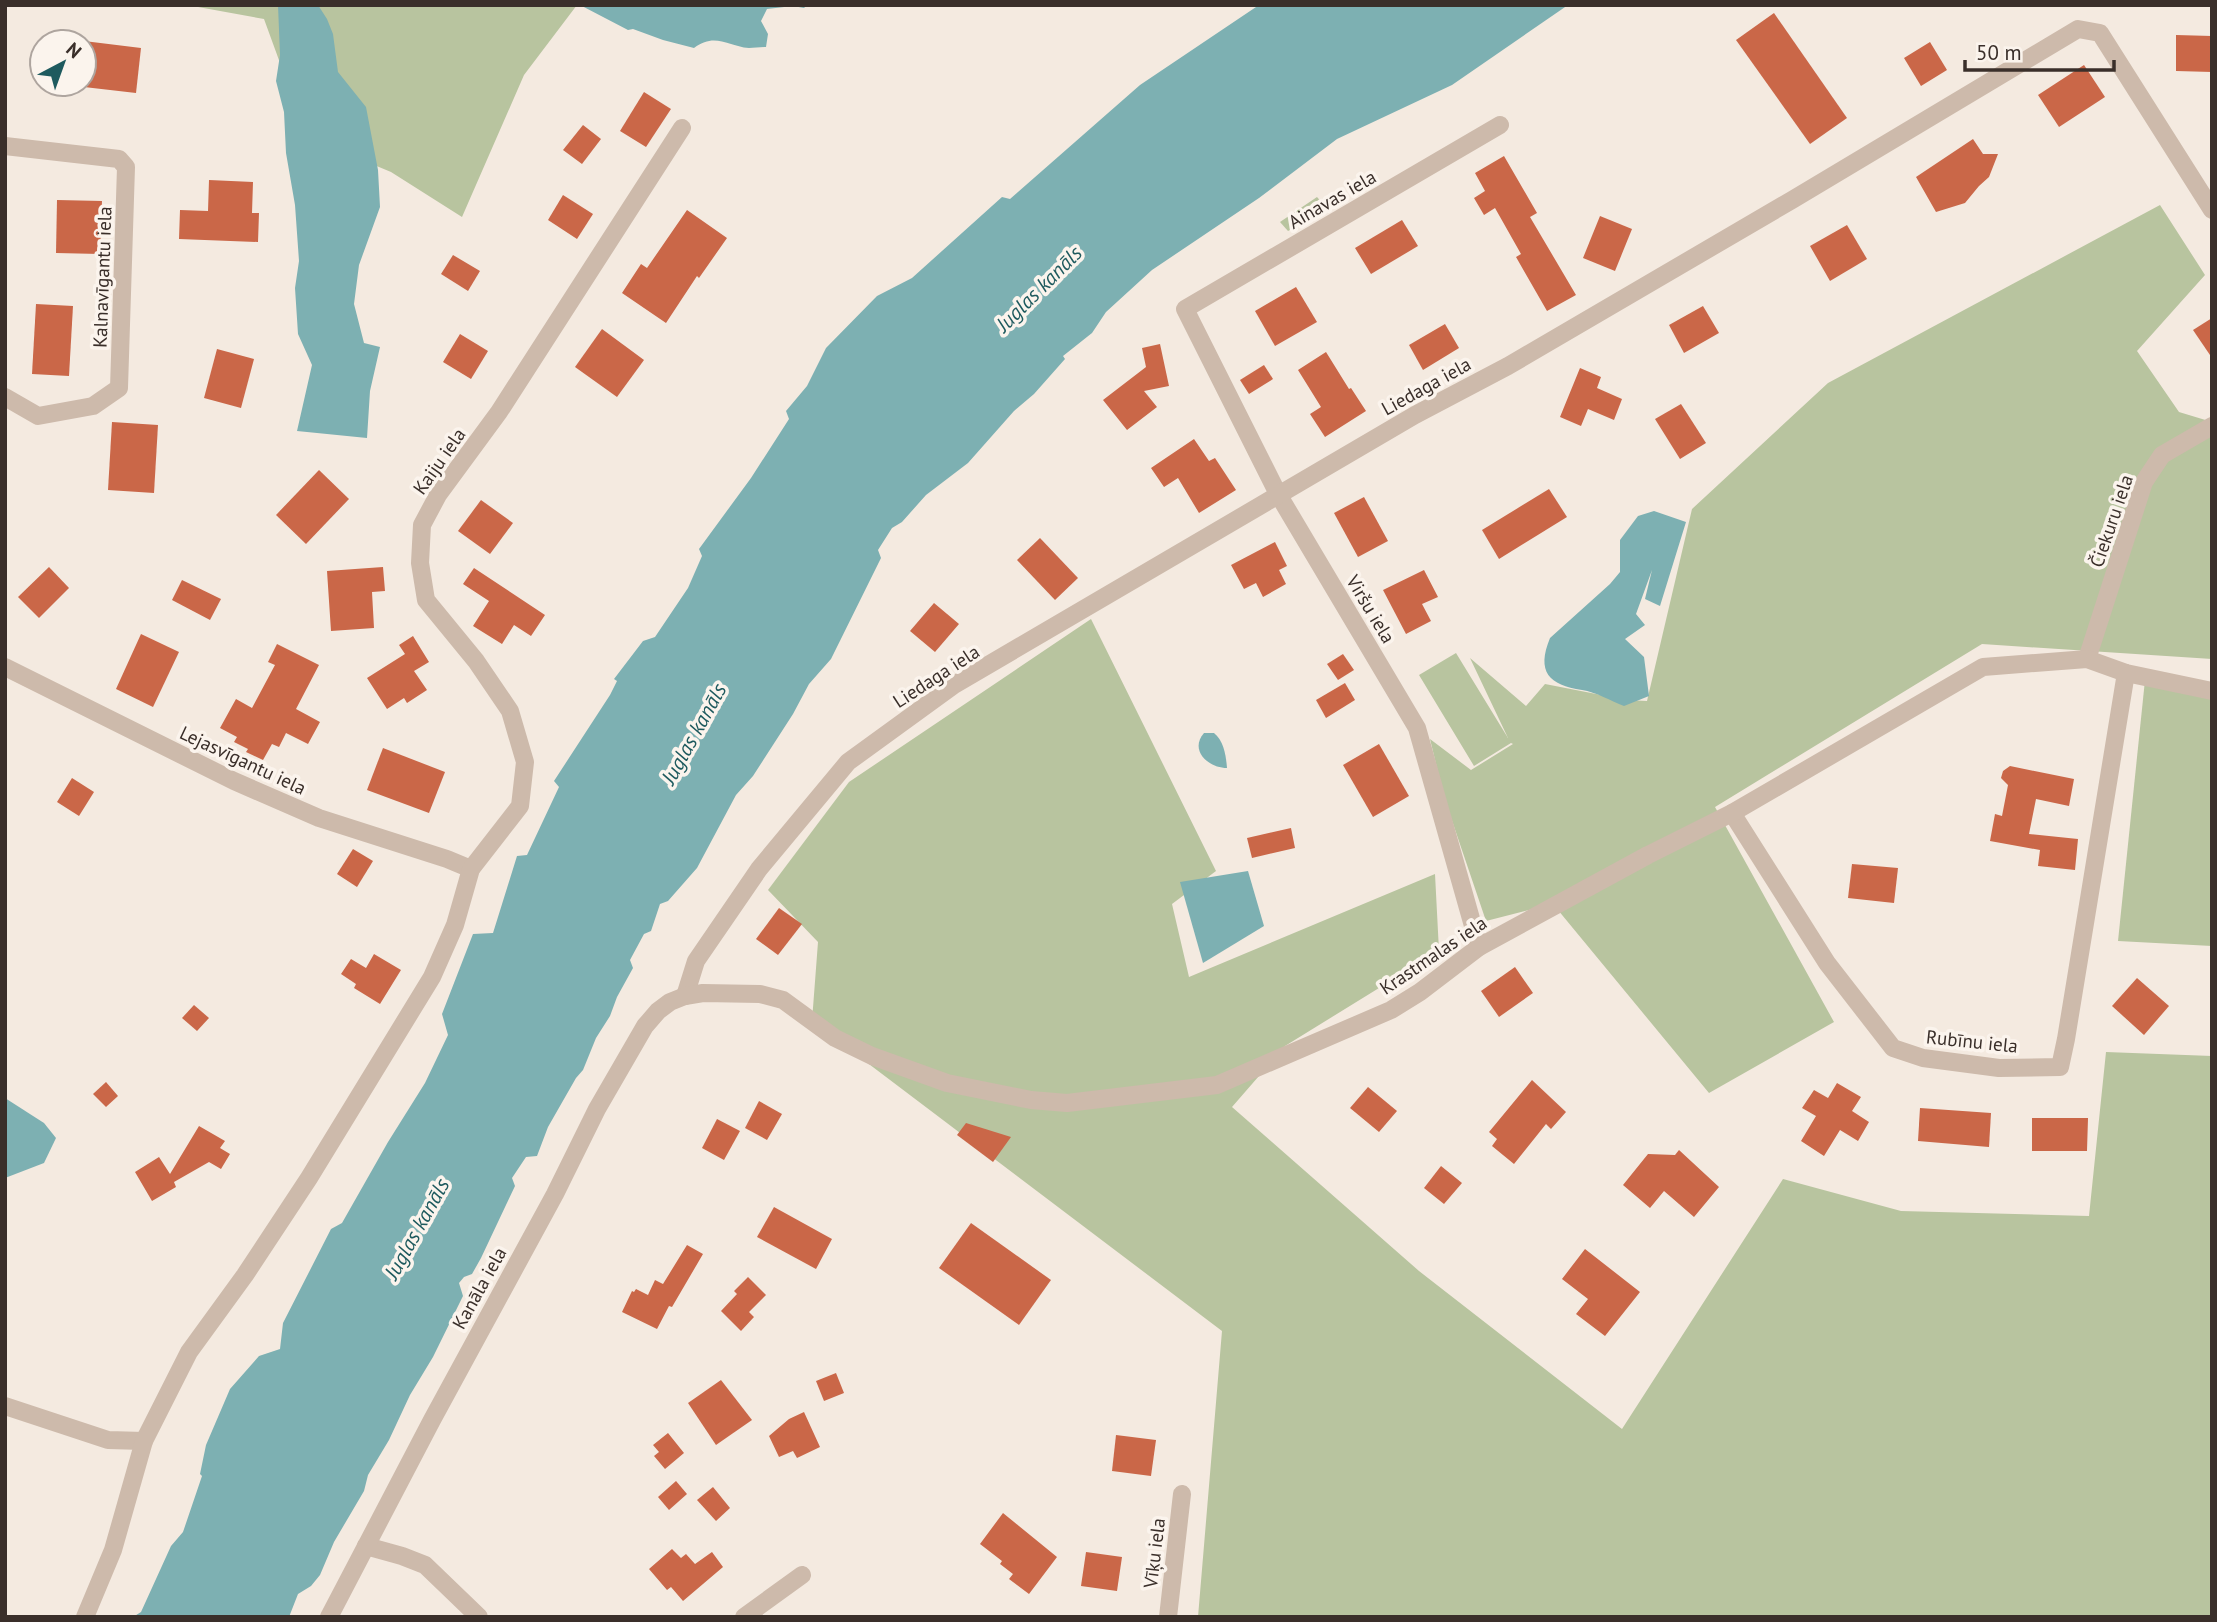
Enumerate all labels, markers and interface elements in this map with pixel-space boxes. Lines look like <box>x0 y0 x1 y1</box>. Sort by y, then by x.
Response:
north arrow <box>28 28 98 98</box>
scale bar <box>1965 28 2114 72</box>
text: N <box>62 37 87 63</box>
text: 50 m <box>1976 39 2022 66</box>
street label: Ainavas iela <box>1284 164 1380 234</box>
street label: Kalnavīgantu iela <box>88 206 116 348</box>
water label: Juglas kanāls <box>988 239 1088 339</box>
street label: Liedaga iela <box>1377 352 1475 420</box>
street label: Kaiju iela <box>407 423 471 499</box>
street label: Čiekuru iela <box>2084 472 2138 570</box>
street label: Viršu iela <box>1341 570 1401 647</box>
street label: Liedaga iela <box>888 639 984 713</box>
water label: Juglas kanāls <box>654 678 733 791</box>
street label: Lejasvīgantu iela <box>176 720 310 800</box>
street label: Krastmalas iela <box>1375 910 1491 1000</box>
street label: Rubīnu iela <box>1925 1024 2019 1058</box>
water label: Juglas kanāls <box>377 1173 456 1286</box>
street label: Kanāla iela <box>447 1243 511 1333</box>
street label: Vīķu iela <box>1138 1517 1170 1590</box>

